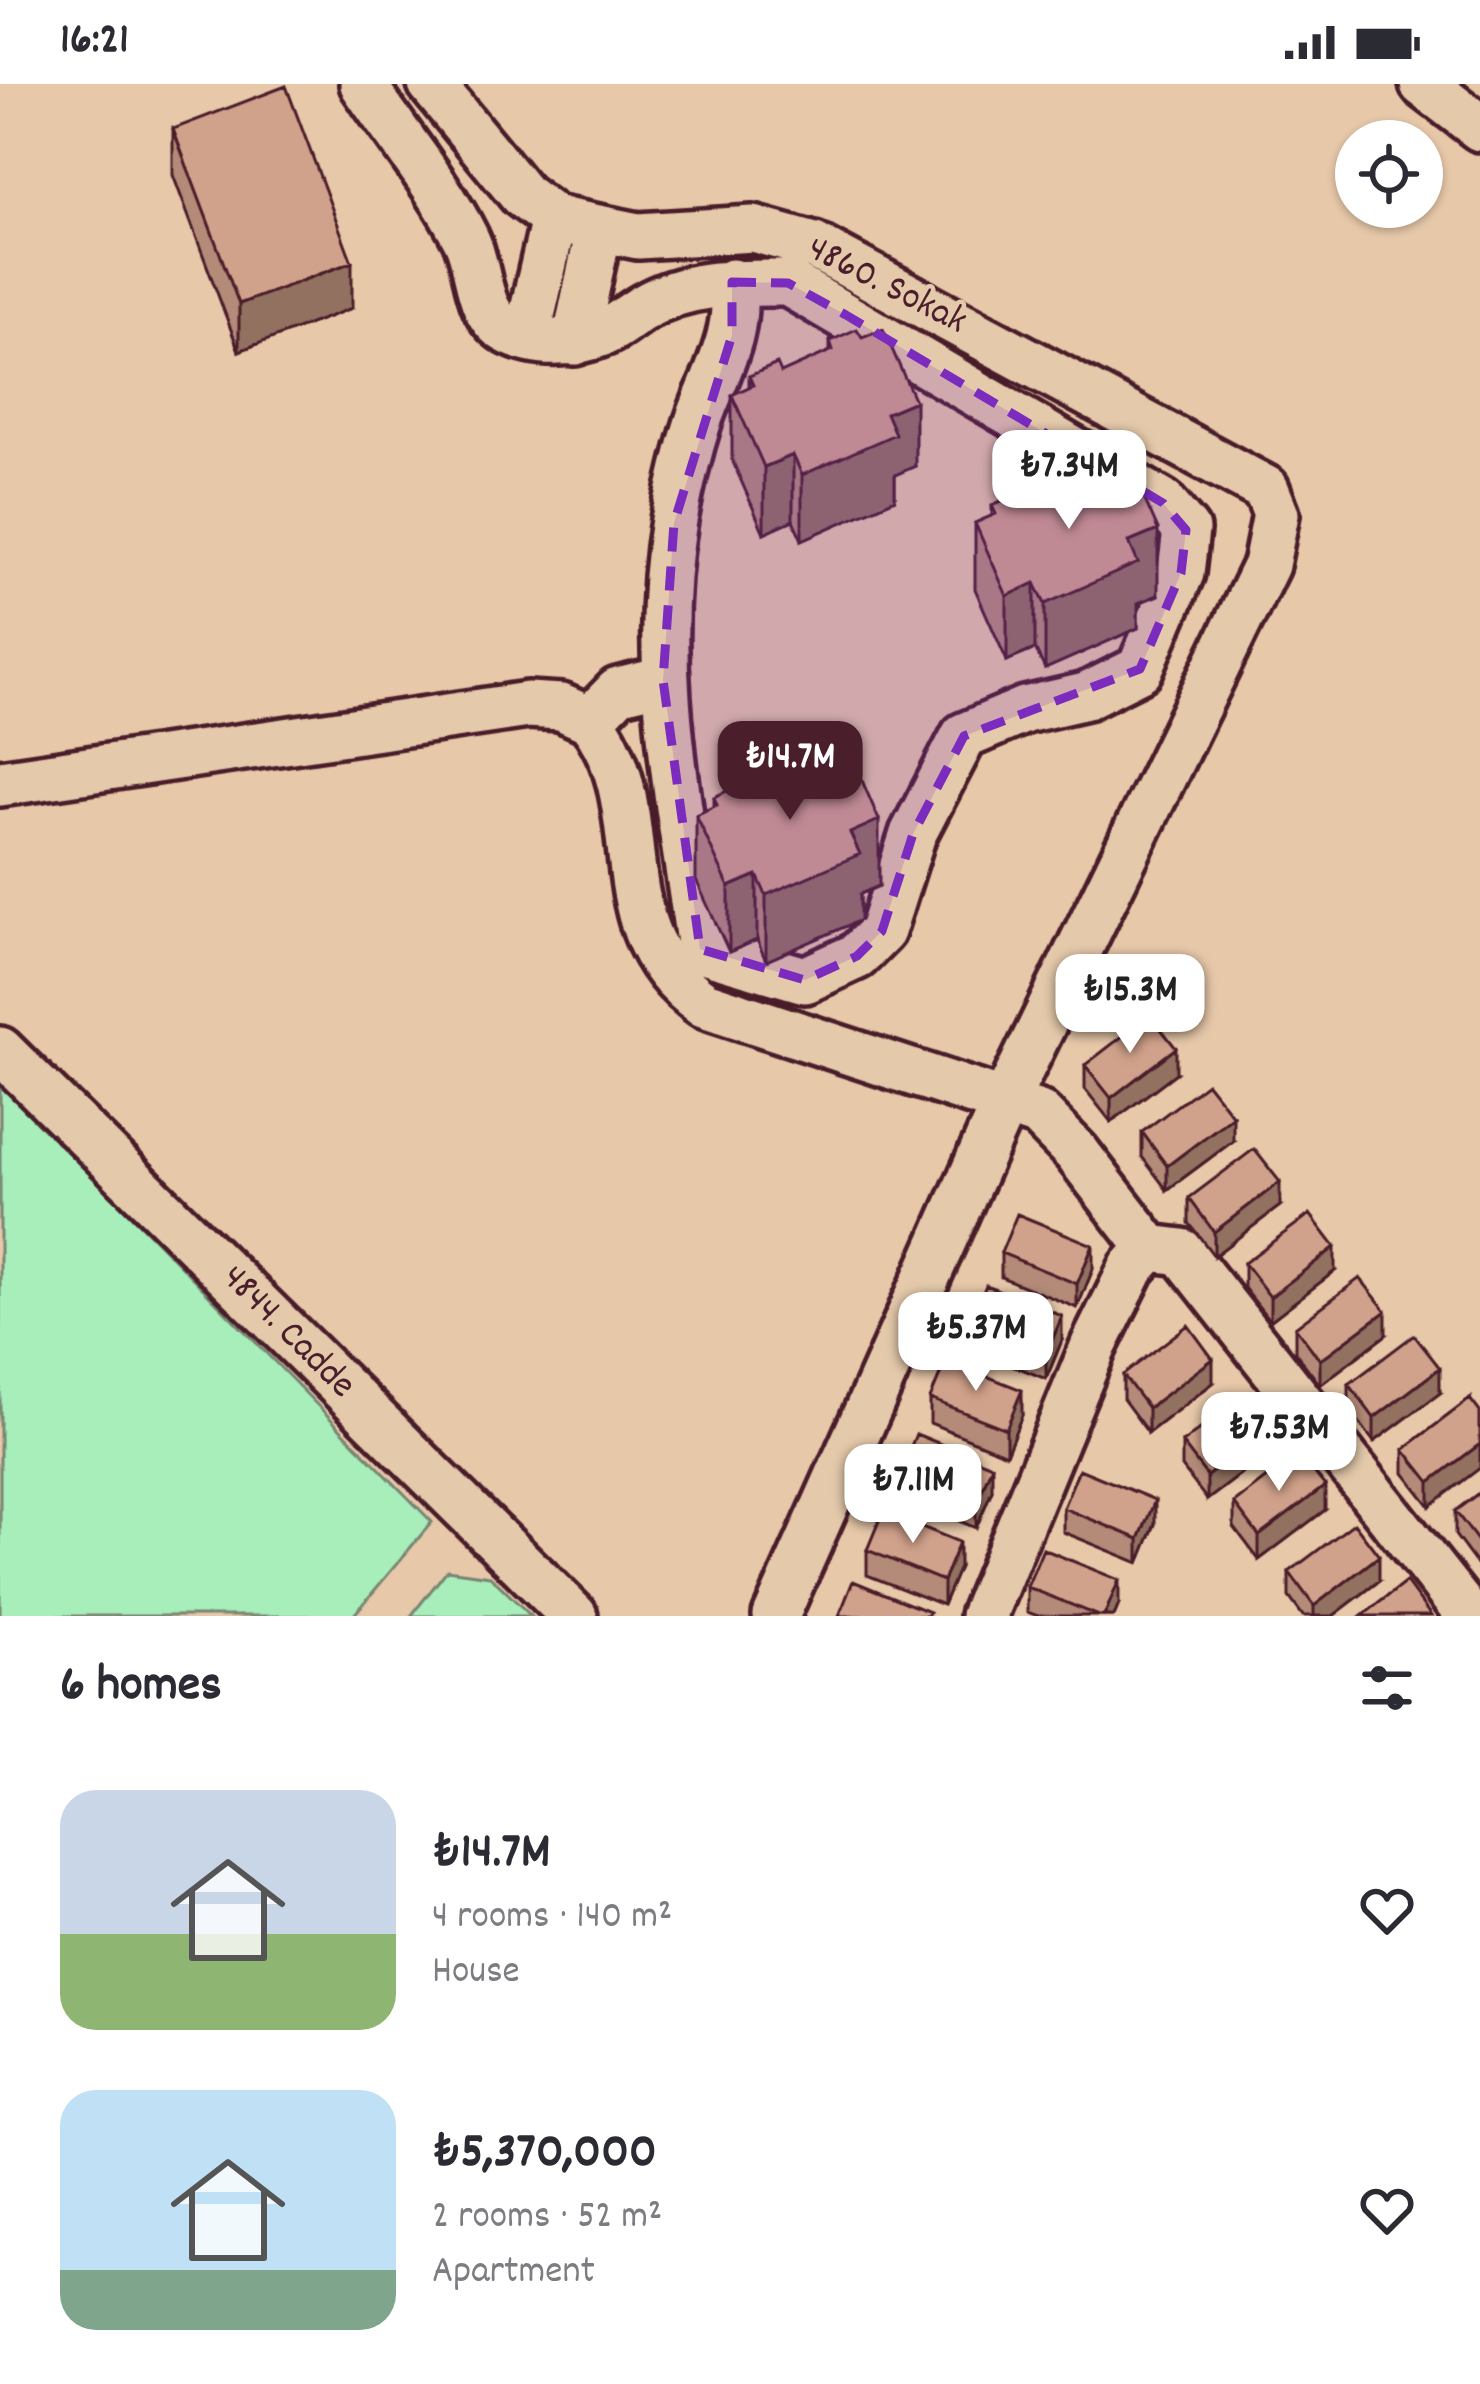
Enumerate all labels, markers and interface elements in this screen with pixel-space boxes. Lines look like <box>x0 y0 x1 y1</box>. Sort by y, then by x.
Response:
text: 16:21 <box>60 10 129 74</box>
map controls <box>1335 120 1443 228</box>
button: locate <box>1335 120 1443 228</box>
street label: 4860. Sokak <box>797 223 975 351</box>
pin: ₺7.34M <box>971 430 1167 532</box>
text: ₺7.34M <box>1019 441 1119 496</box>
pin: ₺14.7M <box>692 721 888 823</box>
text: ₺14.7M <box>745 732 835 787</box>
pin: ₺15.3M <box>1032 954 1228 1056</box>
text: ₺15.3M <box>1083 965 1177 1020</box>
street label: 4844. Cadde <box>207 1253 367 1413</box>
pin: ₺5.37M <box>878 1292 1074 1394</box>
text: ₺5.37M <box>925 1303 1027 1358</box>
pin: ₺7.53M <box>1181 1392 1377 1494</box>
text: ₺7.53M <box>1228 1403 1330 1458</box>
pin: ₺7.11M <box>815 1444 1011 1546</box>
text: ₺7.11M <box>871 1455 955 1510</box>
text: 6 homes <box>60 1652 222 1724</box>
icon: filters <box>1354 1655 1420 1721</box>
text: ₺14.7M <box>432 1819 551 1891</box>
icon: home <box>156 1838 300 1982</box>
icon: heart <box>1354 1877 1420 1943</box>
text: 4 rooms · 140 m² <box>432 1891 672 1946</box>
text: House <box>432 1946 520 2001</box>
text: ₺5,370,000 <box>432 2119 657 2191</box>
icon: home <box>156 2138 300 2282</box>
icon: heart <box>1354 2177 1420 2243</box>
text: 2 rooms · 52 m² <box>432 2191 662 2246</box>
text: Apartment <box>432 2246 595 2301</box>

